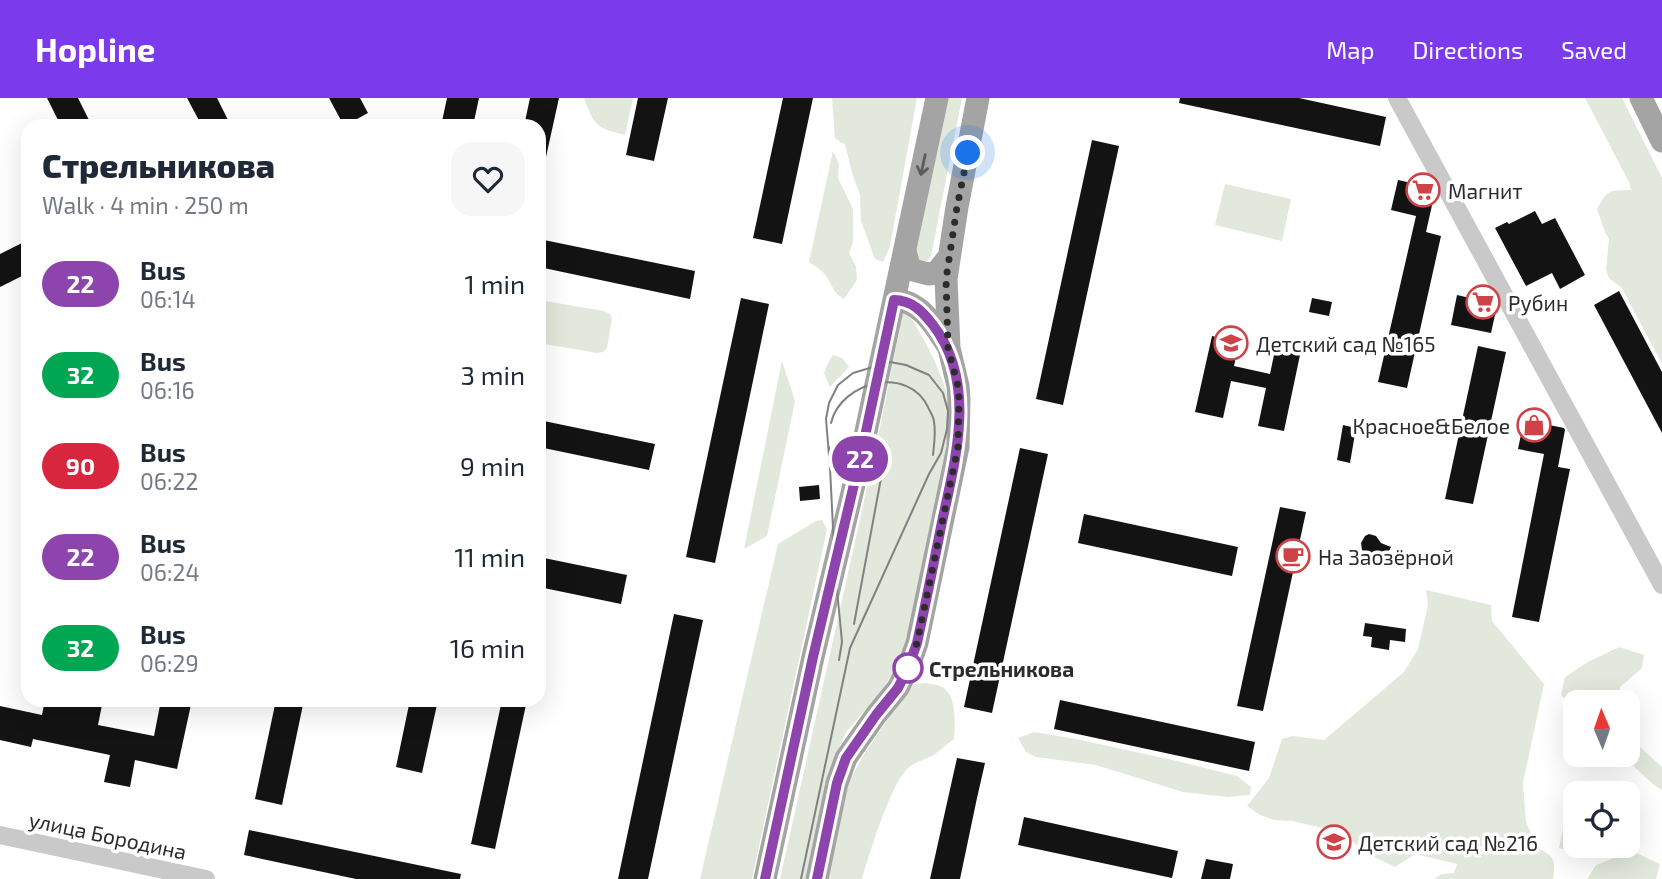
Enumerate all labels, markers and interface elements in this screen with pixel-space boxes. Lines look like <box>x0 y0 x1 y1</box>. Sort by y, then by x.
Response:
text: Hopline <box>35 29 155 69</box>
text: Map <box>1326 35 1374 64</box>
text: Directions <box>1412 35 1523 64</box>
text: Saved <box>1561 35 1627 64</box>
your location <box>950 135 985 170</box>
button: heart <box>451 142 525 216</box>
text: Стрельникова <box>42 145 275 185</box>
one-way arrow <box>916 153 930 176</box>
supermarket icon: Магнит <box>1404 171 1442 209</box>
place label: Магнит <box>1448 178 1523 203</box>
text: Walk · 4 min · 250 m <box>42 191 249 219</box>
text: Bus <box>140 254 186 285</box>
text: 1 min <box>465 268 525 299</box>
text: 22 <box>67 269 94 298</box>
supermarket icon: Рубин <box>1464 283 1502 321</box>
text: 06:14 <box>140 285 196 313</box>
place label: Рубин <box>1508 290 1568 316</box>
school or university icon: Детский сад №165 <box>1212 324 1250 362</box>
place label: Детский сад №165 <box>1256 331 1436 356</box>
text: Bus <box>140 345 186 376</box>
text: 3 min <box>460 359 525 390</box>
text: 32 <box>67 360 94 389</box>
text: 06:16 <box>140 376 195 404</box>
shop icon: Красное&Белое <box>1515 406 1553 444</box>
place label: Красное&Белое <box>1352 413 1510 438</box>
text: Bus <box>140 436 186 467</box>
line badge: 22 <box>828 436 892 482</box>
text: 22 <box>846 444 874 473</box>
text: 9 min <box>460 450 525 481</box>
text: 90 <box>66 451 95 480</box>
text: 06:22 <box>140 467 198 495</box>
text: Bus <box>140 527 186 558</box>
cafe icon: На Заозёрной <box>1274 537 1312 575</box>
text: 11 min <box>454 541 525 572</box>
text: 22 <box>67 542 94 571</box>
place label: На Заозёрной <box>1318 544 1454 569</box>
text: 06:24 <box>140 558 200 586</box>
text: Bus <box>140 618 186 649</box>
text: 16 min <box>450 632 525 663</box>
text: 32 <box>67 633 94 662</box>
text: 06:29 <box>140 649 199 677</box>
marker: Стрельникова <box>893 653 923 683</box>
place label: Стрельникова <box>929 656 1074 681</box>
north arrow <box>1563 690 1640 766</box>
map controls <box>1563 690 1640 858</box>
button: locate <box>1563 781 1640 858</box>
street label: улица Бородина <box>27 806 189 865</box>
school or university icon: Детский сад №216 <box>1315 823 1353 861</box>
place label: Детский сад №216 <box>1358 830 1538 855</box>

